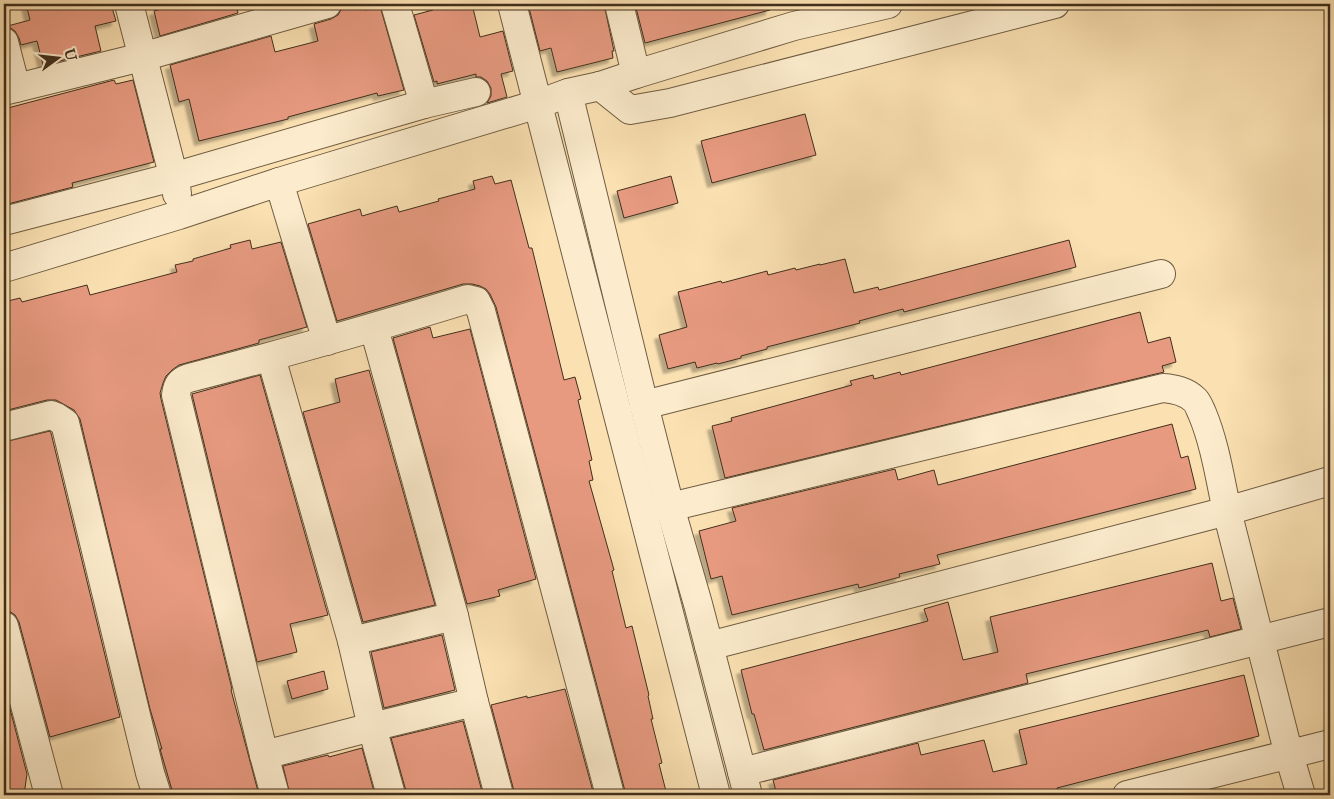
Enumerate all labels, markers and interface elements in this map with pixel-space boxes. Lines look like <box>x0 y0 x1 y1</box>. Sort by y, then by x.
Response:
north arrow <box>32 32 82 82</box>
text: U <box>60 47 80 63</box>

